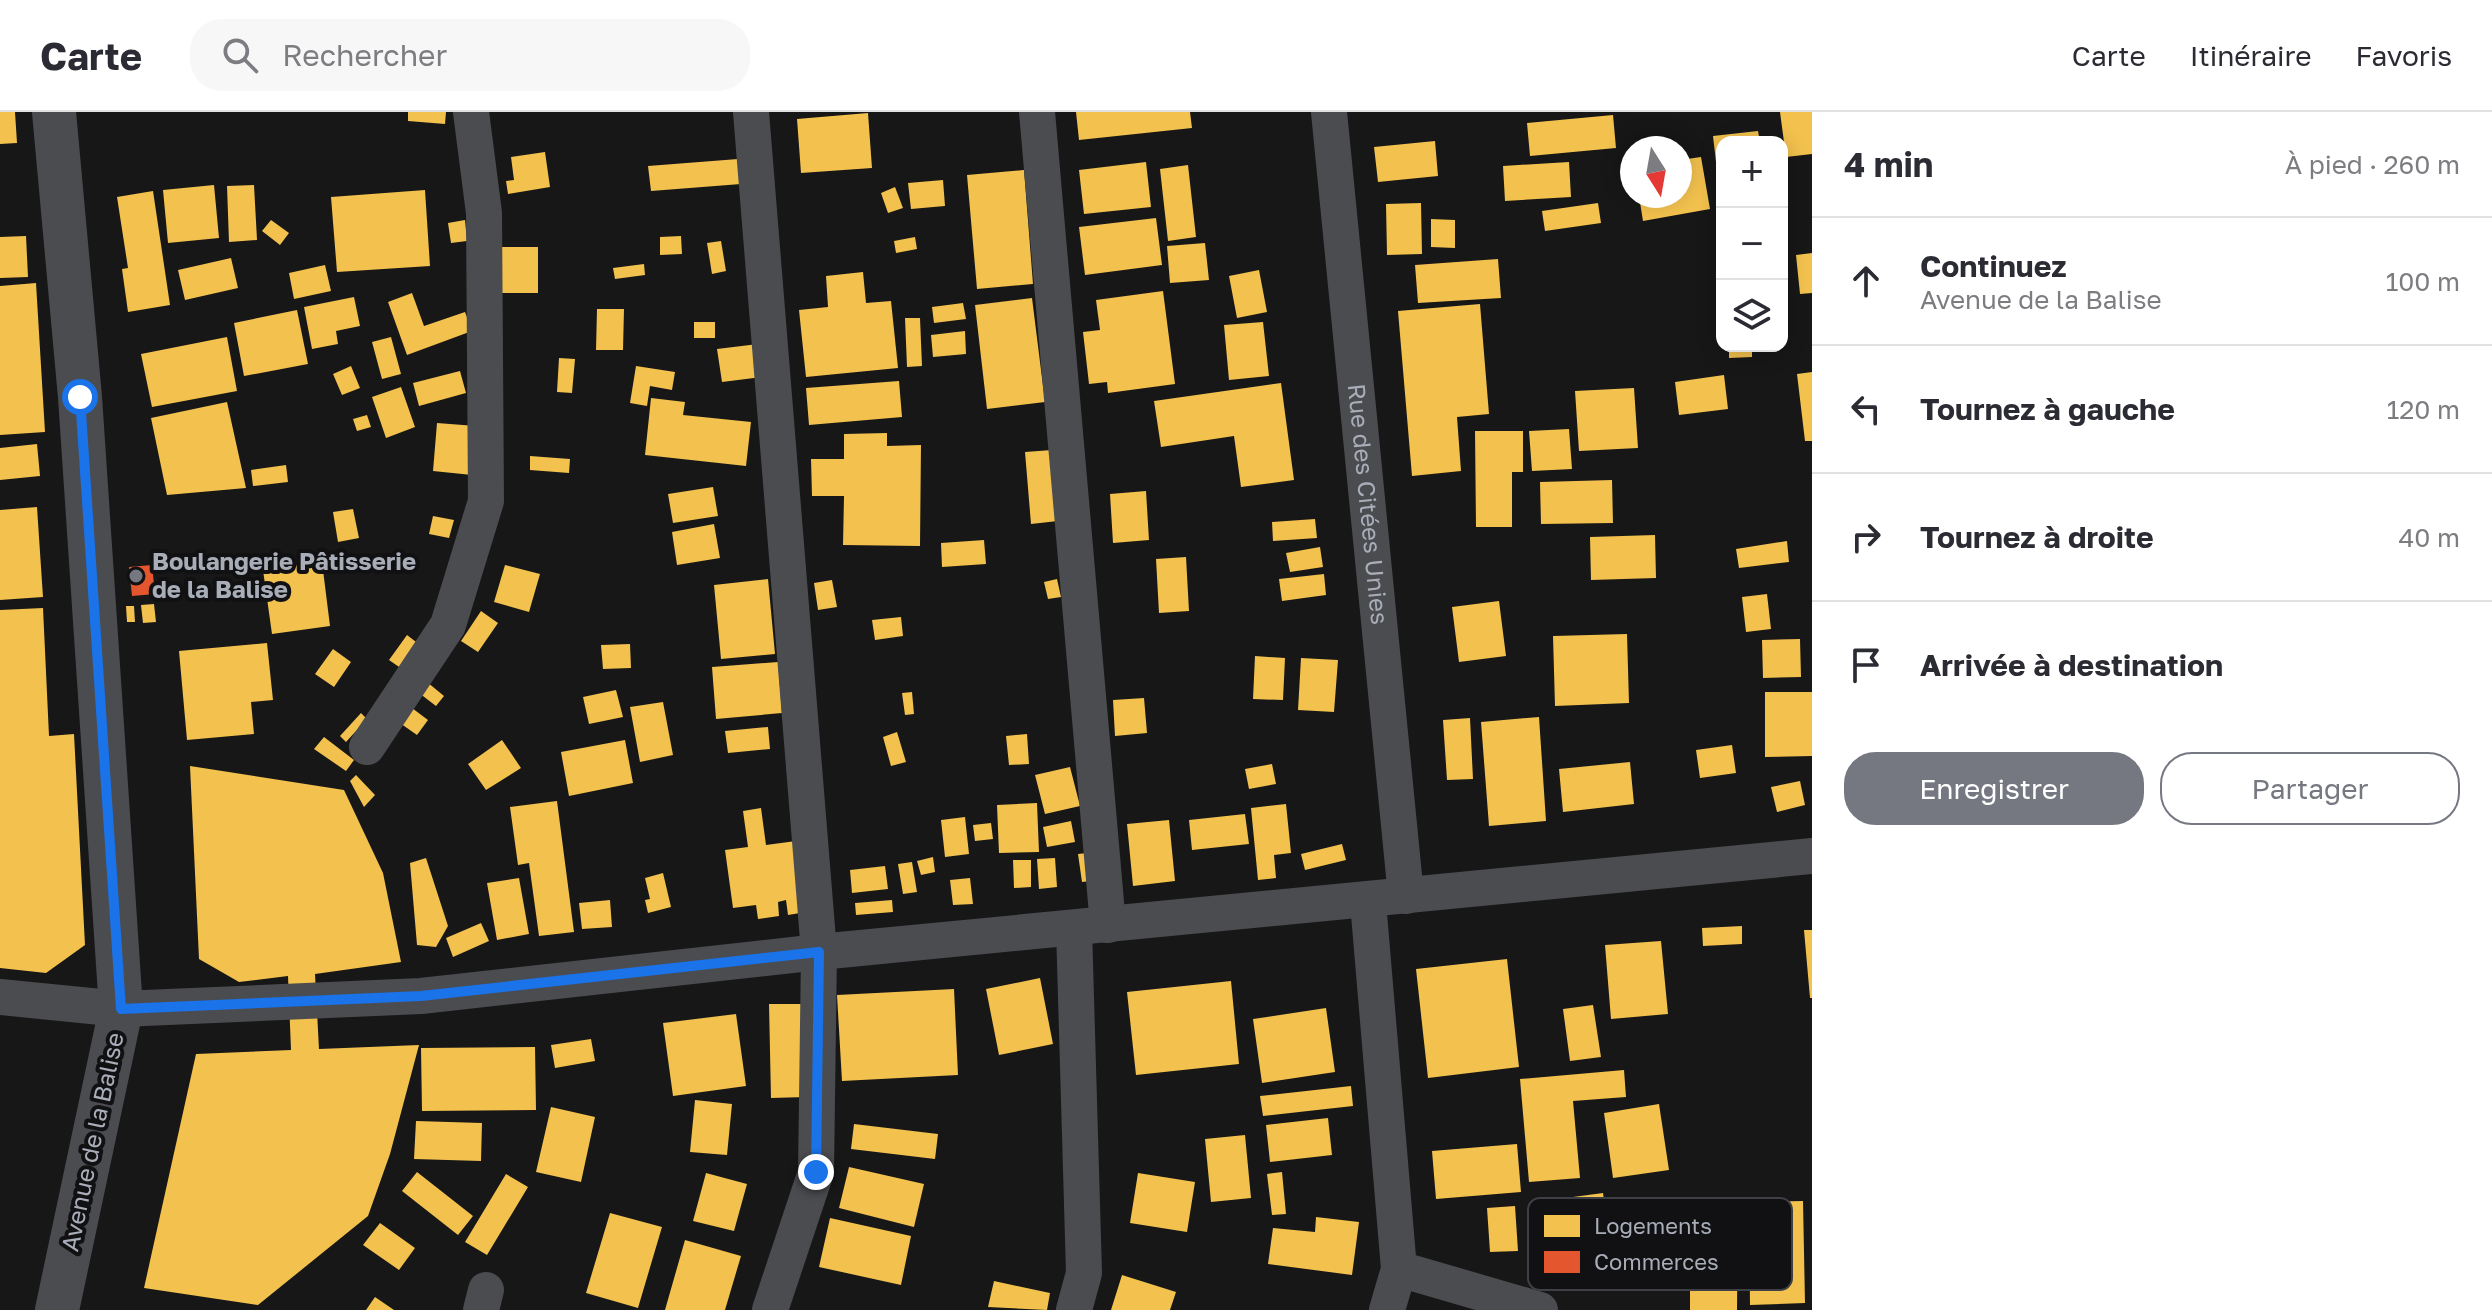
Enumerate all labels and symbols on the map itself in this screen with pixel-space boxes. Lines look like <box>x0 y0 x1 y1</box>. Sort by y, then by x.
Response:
north arrow <box>1620 136 1692 208</box>
route start <box>62 379 98 415</box>
street label: Rue des Citées Unies <box>1343 382 1395 626</box>
place label: Boulangerie Pâtisserie de la Balise <box>152 546 416 603</box>
marker: Boulangerie Pâtisserie de la Balise <box>127 567 145 585</box>
street label: Avenue de la Balise <box>54 1030 129 1254</box>
route end <box>798 1154 834 1190</box>
legend <box>1528 1198 1792 1290</box>
text: Logements <box>1594 1212 1712 1239</box>
text: Commerces <box>1594 1248 1719 1275</box>

